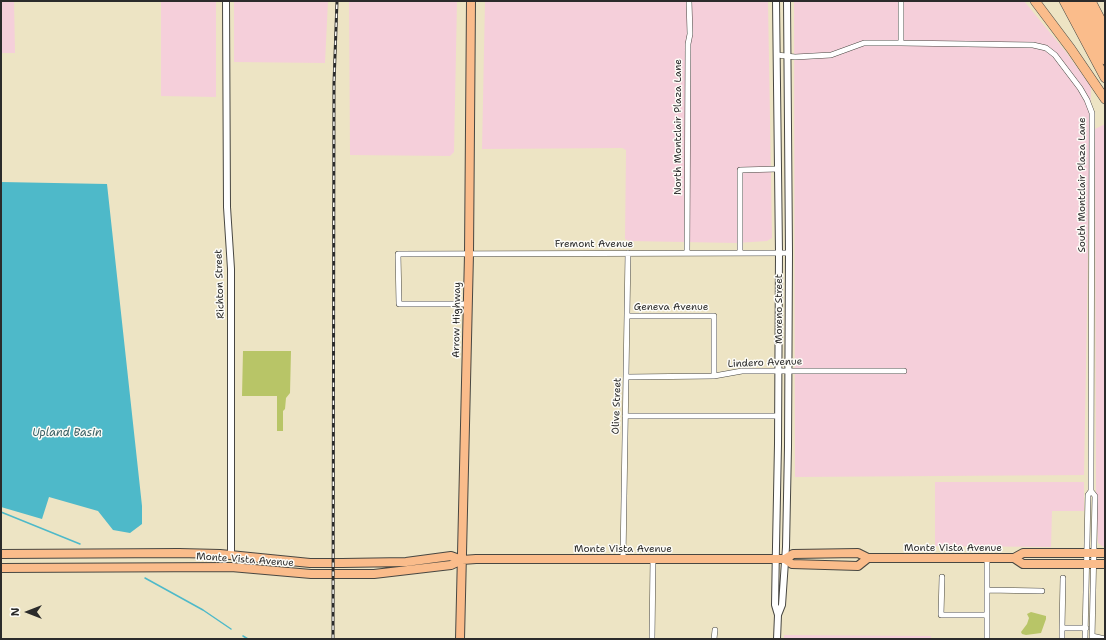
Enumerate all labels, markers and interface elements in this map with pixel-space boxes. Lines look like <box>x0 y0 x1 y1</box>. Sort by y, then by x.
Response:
street label: North Montclair Plaza Lane <box>672 59 684 195</box>
street label: South Montclair Plaza Lane <box>1076 117 1088 253</box>
street label: Fremont Avenue <box>555 238 633 250</box>
street label: Richton Street <box>213 249 227 319</box>
street label: Moreno Street <box>773 274 785 344</box>
street label: Arrow Highway <box>450 282 464 358</box>
street label: Geneva Avenue <box>634 301 708 313</box>
street label: Lindero Avenue <box>727 356 803 370</box>
street label: Olive Street <box>610 377 624 435</box>
water label: Upland Basin <box>32 426 102 440</box>
street label: Monte Vista Avenue <box>904 542 1002 554</box>
street label: Monte Vista Avenue <box>574 543 672 555</box>
street label: Monte Vista Avenue <box>196 551 294 569</box>
north arrow <box>8 592 48 632</box>
text: N <box>8 608 23 616</box>

